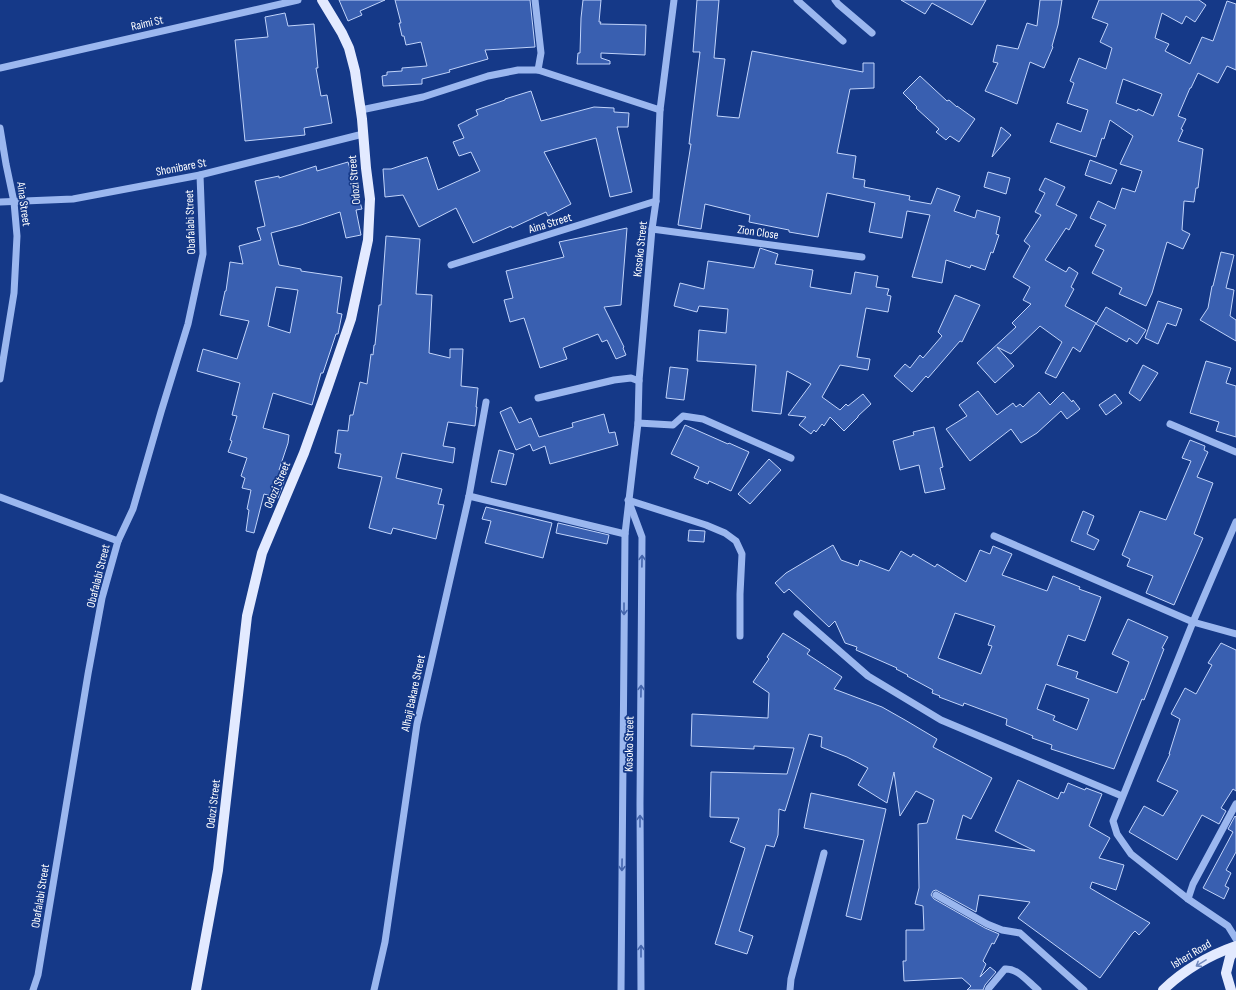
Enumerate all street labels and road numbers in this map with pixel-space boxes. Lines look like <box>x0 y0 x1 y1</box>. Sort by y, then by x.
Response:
street label: Raimi St <box>129 12 165 34</box>
street label: Odozi Street <box>345 154 364 205</box>
street label: Shonibare St <box>155 155 208 180</box>
street label: Aina Street <box>13 180 34 227</box>
street label: Obafalabi Street <box>182 189 199 255</box>
street label: Aina Street <box>526 210 574 237</box>
street label: Kosoko Street <box>630 220 651 278</box>
street label: Zion Close <box>736 222 780 243</box>
street label: Odozi Street <box>261 459 294 511</box>
street label: Obafalabi Street <box>83 543 114 609</box>
street label: Alhaji Bakare Street <box>398 653 429 734</box>
street label: Kosoko Street <box>622 716 637 772</box>
street label: Odozi Street <box>203 778 224 830</box>
street label: Obafalabi Street <box>28 863 53 929</box>
street label: Isheri Road <box>1168 937 1214 972</box>

